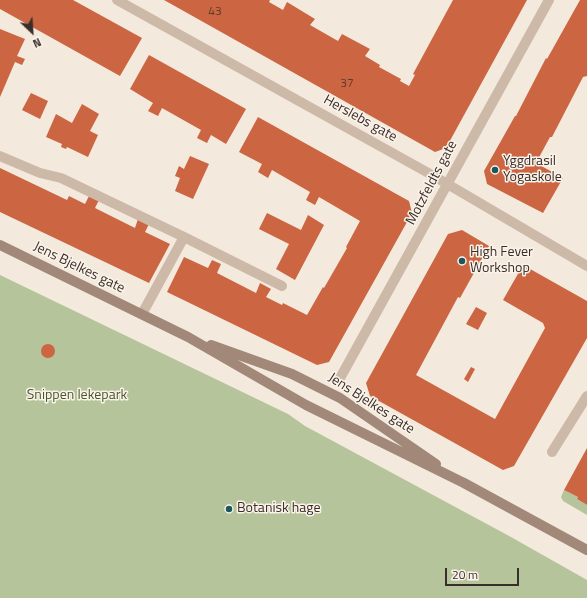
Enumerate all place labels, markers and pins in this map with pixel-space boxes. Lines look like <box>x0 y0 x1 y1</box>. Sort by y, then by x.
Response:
place label: Yggdrasil Yogaskole <box>503 154 562 186</box>
marker: Yggdrasil Yogaskole <box>490 165 500 175</box>
place label: High Fever Workshop <box>470 245 533 278</box>
marker: High Fever Workshop <box>457 256 467 266</box>
place label: Botanisk hage <box>237 501 321 517</box>
marker: Botanisk hage <box>224 504 234 514</box>

